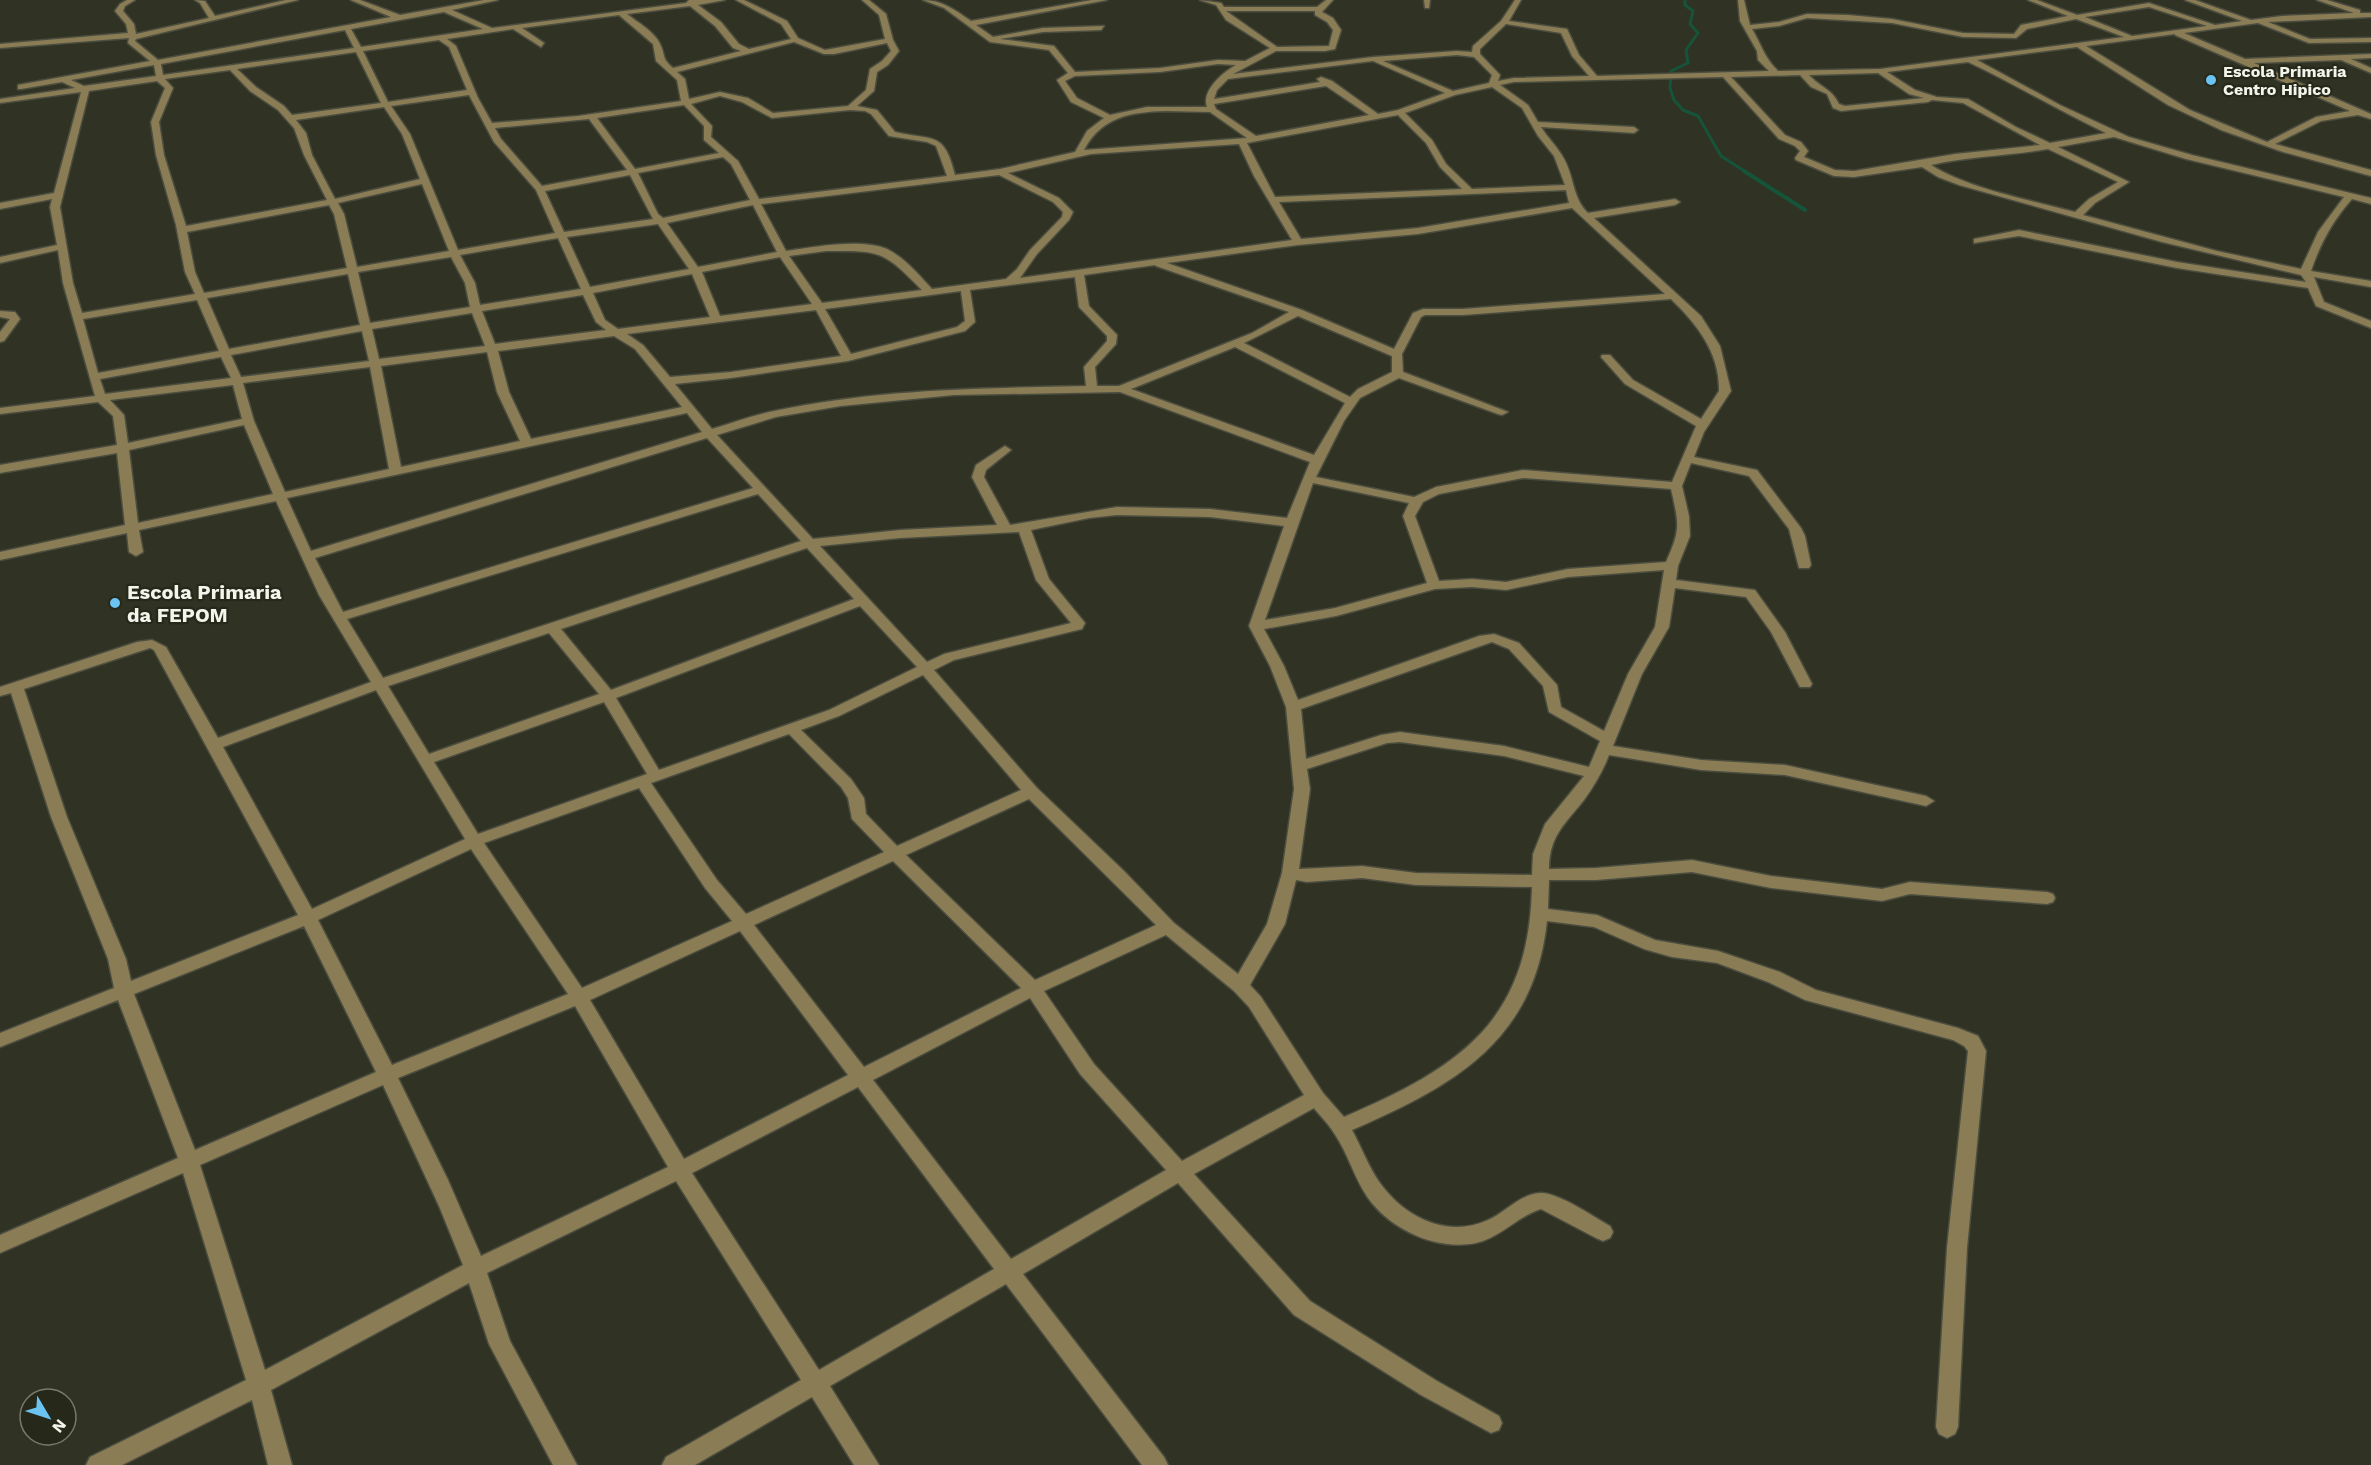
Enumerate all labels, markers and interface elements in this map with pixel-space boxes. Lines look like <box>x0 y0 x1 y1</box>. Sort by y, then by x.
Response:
place label: Escola Primaria Centro Hipico <box>2223 62 2347 99</box>
marker: Escola Primaria Centro Hipico <box>2204 73 2218 87</box>
place label: Escola Primaria da FEPOM <box>127 580 282 627</box>
marker: Escola Primaria da FEPOM <box>108 596 122 610</box>
north arrow <box>18 1387 78 1447</box>
text: N <box>48 1416 70 1437</box>

